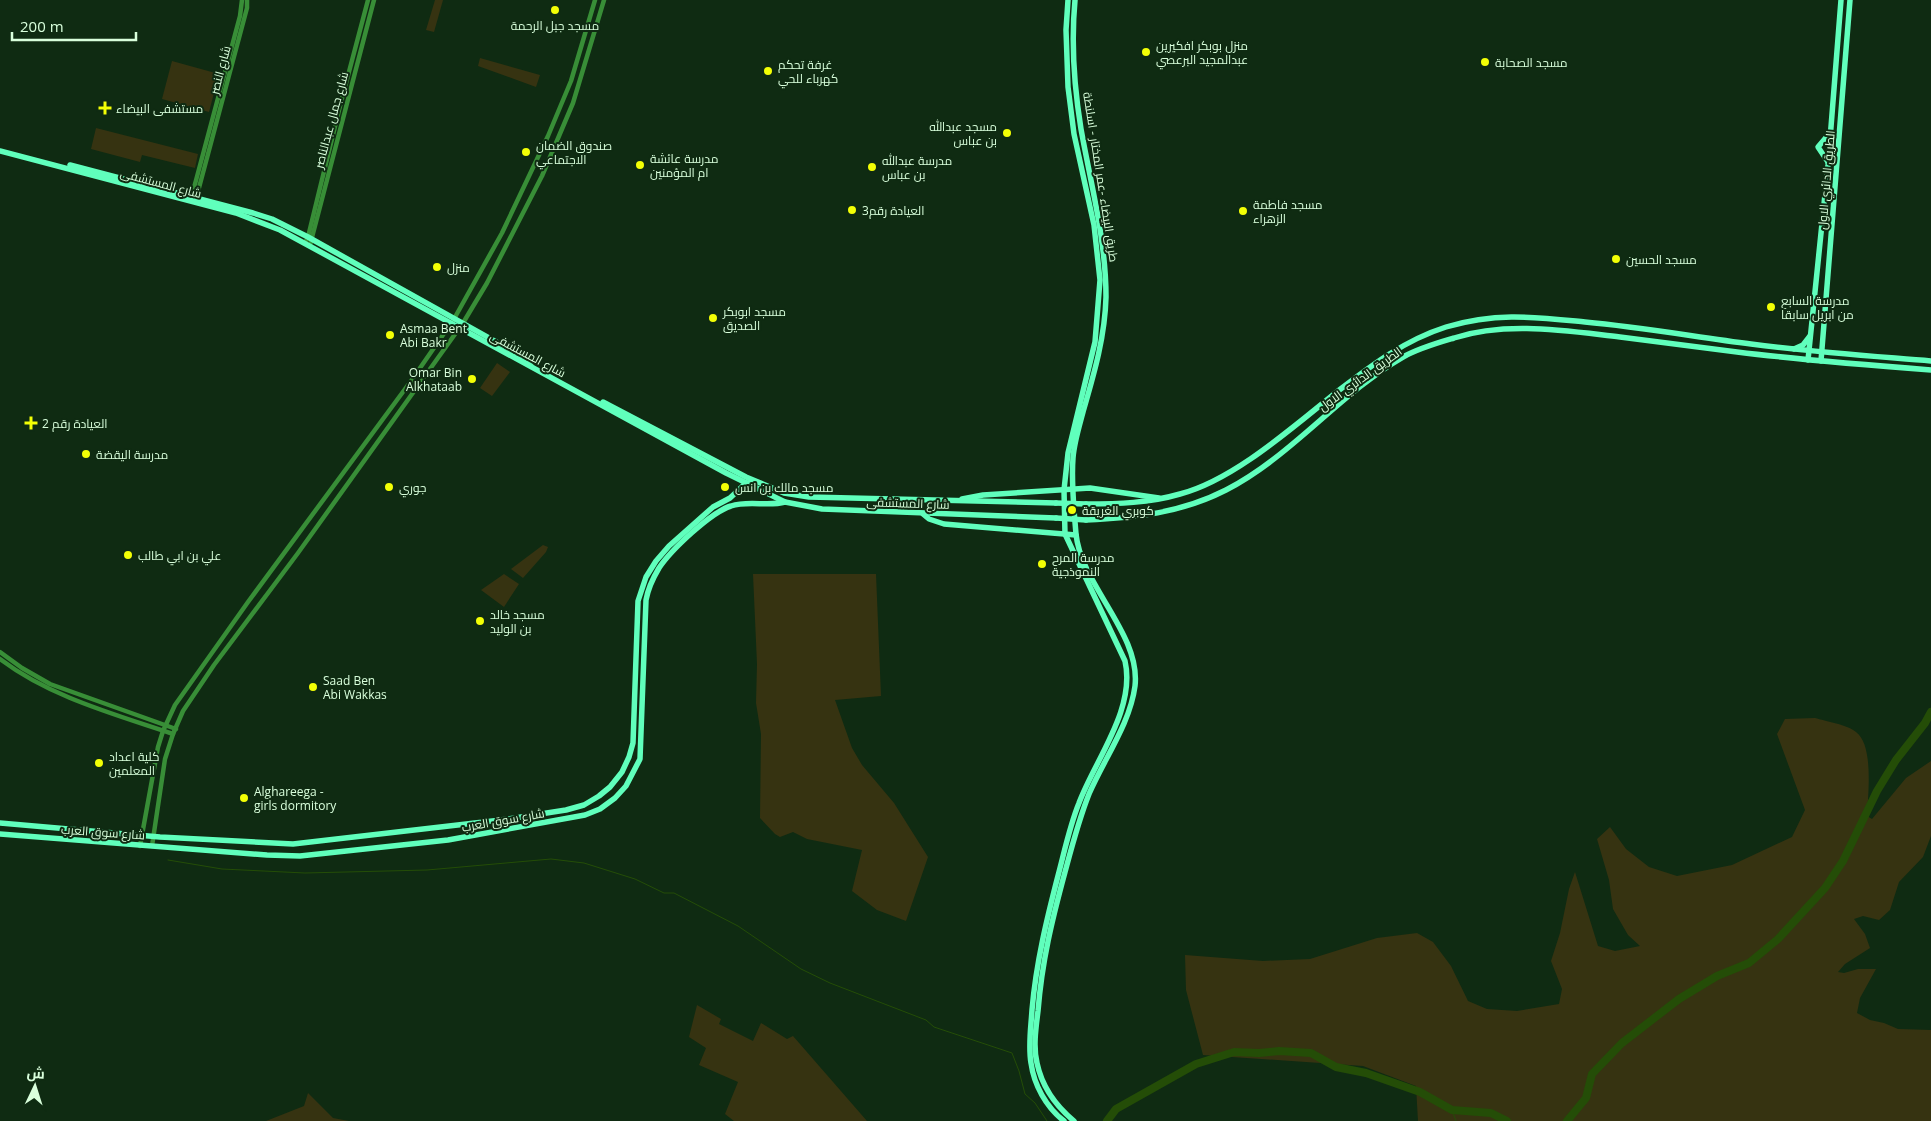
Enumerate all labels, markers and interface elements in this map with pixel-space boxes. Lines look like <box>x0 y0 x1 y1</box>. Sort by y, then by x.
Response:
marker: مسجد جبل الرحمة <box>549 4 561 16</box>
scale bar <box>12 10 136 42</box>
text: 200 m <box>20 16 64 36</box>
place label: مسجد جبل الرحمة <box>511 17 599 34</box>
place label: منزل بوبكر افكيرين عبدالمجيد البرعصي <box>1156 37 1248 70</box>
street label: شارع النصر <box>205 44 235 97</box>
marker: منزل بوبكر افكيرين عبدالمجيد البرعصي <box>1140 46 1152 58</box>
place label: مسجد الصحابة <box>1495 54 1567 71</box>
place label: غرفة تحكم كهرباء للحي <box>778 56 838 89</box>
marker: مسجد الصحابة <box>1479 56 1491 68</box>
marker: غرفة تحكم كهرباء للحي <box>762 65 774 77</box>
street label: شارع جمال عبدالناصر <box>310 70 352 171</box>
street label: طريق البيضاء -عمر المختار - اسلنطة <box>1079 91 1123 263</box>
place label: مستشفى البيضاء <box>116 100 203 117</box>
marker: مستشفى البيضاء <box>98 101 112 115</box>
place label: مسجد عبدالله بن عباس <box>929 118 997 149</box>
marker: مسجد عبدالله بن عباس <box>1001 127 1013 139</box>
street label: الطريق الدائري الاول <box>1813 130 1841 230</box>
place label: صندوق الضمان الاجتماعي <box>536 137 612 170</box>
marker: صندوق الضمان الاجتماعي <box>520 146 532 158</box>
place label: مدرسة عائشة ام المؤمنين <box>650 150 718 181</box>
place label: مدرسة عبدالله بن عباس <box>882 152 952 183</box>
marker: مدرسة عائشة ام المؤمنين <box>634 159 646 171</box>
marker: مدرسة عبدالله بن عباس <box>866 161 878 173</box>
street label: شارع المستشفى <box>119 164 204 202</box>
place label: مسجد فاطمة الزهراء <box>1253 196 1323 227</box>
place label: 3العيادة رقم <box>862 202 924 219</box>
marker: 3العيادة رقم <box>846 204 858 216</box>
marker: مسجد فاطمة الزهراء <box>1237 205 1249 217</box>
place label: مسجد الحسين <box>1626 251 1697 268</box>
marker: مسجد الحسين <box>1610 253 1622 265</box>
place label: منزل <box>447 259 470 276</box>
marker: منزل <box>431 261 443 273</box>
place label: مدرسة السابع من ابريل سابقا <box>1781 292 1854 323</box>
marker: مدرسة السابع من ابريل سابقا <box>1765 301 1777 313</box>
place label: مسجد ابوبكر الصديق <box>722 303 786 334</box>
marker: مسجد ابوبكر الصديق <box>707 312 719 324</box>
place label: ِAsmaa Bent Abi Bakr <box>400 320 467 351</box>
street label: شارع المستشفى <box>487 327 569 381</box>
marker: ِAsmaa Bent Abi Bakr <box>384 329 396 341</box>
street label: الطريق الدائري الاول <box>1315 343 1406 417</box>
place label: Omar Bin Alkhataab <box>406 364 462 395</box>
marker: Omar Bin Alkhataab <box>466 373 478 385</box>
place label: العيادة رقم 2 <box>42 415 108 432</box>
marker: العيادة رقم 2 <box>24 416 38 430</box>
place label: مدرسة اليقضة <box>96 446 168 463</box>
marker: مدرسة اليقضة <box>80 448 92 460</box>
place label: جوري <box>399 479 427 498</box>
place label: مسجد مالك بن انس <box>735 479 833 496</box>
marker: جوري <box>383 481 395 493</box>
marker: مسجد مالك بن انس <box>719 481 731 493</box>
street label: شارع المستشفى <box>866 493 950 513</box>
place label: كوبري الغريقة <box>1082 502 1154 521</box>
marker: كوبري الغريقة <box>1066 504 1078 516</box>
place label: علي بن ابي طالب <box>138 547 221 566</box>
marker: علي بن ابي طالب <box>122 549 134 561</box>
place label: مدرسة المرح النموذجية <box>1052 549 1114 580</box>
marker: مدرسة المرح النموذجية <box>1036 558 1048 570</box>
place label: مسجد خالد بن الوليد <box>490 606 545 637</box>
marker: مسجد خالد بن الوليد <box>474 615 486 627</box>
place label: Saad Ben Abi Wakkas <box>323 672 387 703</box>
marker: Saad Ben Abi Wakkas <box>307 681 319 693</box>
place label: كلية اعداد المعلمين <box>109 748 160 779</box>
marker: كلية اعداد المعلمين <box>93 757 105 769</box>
place label: Alghareega - girls dormitory <box>254 783 337 814</box>
marker: Alghareega - girls dormitory <box>238 792 250 804</box>
street label: شارع سوق العرب <box>460 804 546 836</box>
street label: شارع سوق العرب <box>61 821 146 843</box>
north arrow <box>10 1061 60 1111</box>
text: ش <box>26 1062 46 1083</box>

